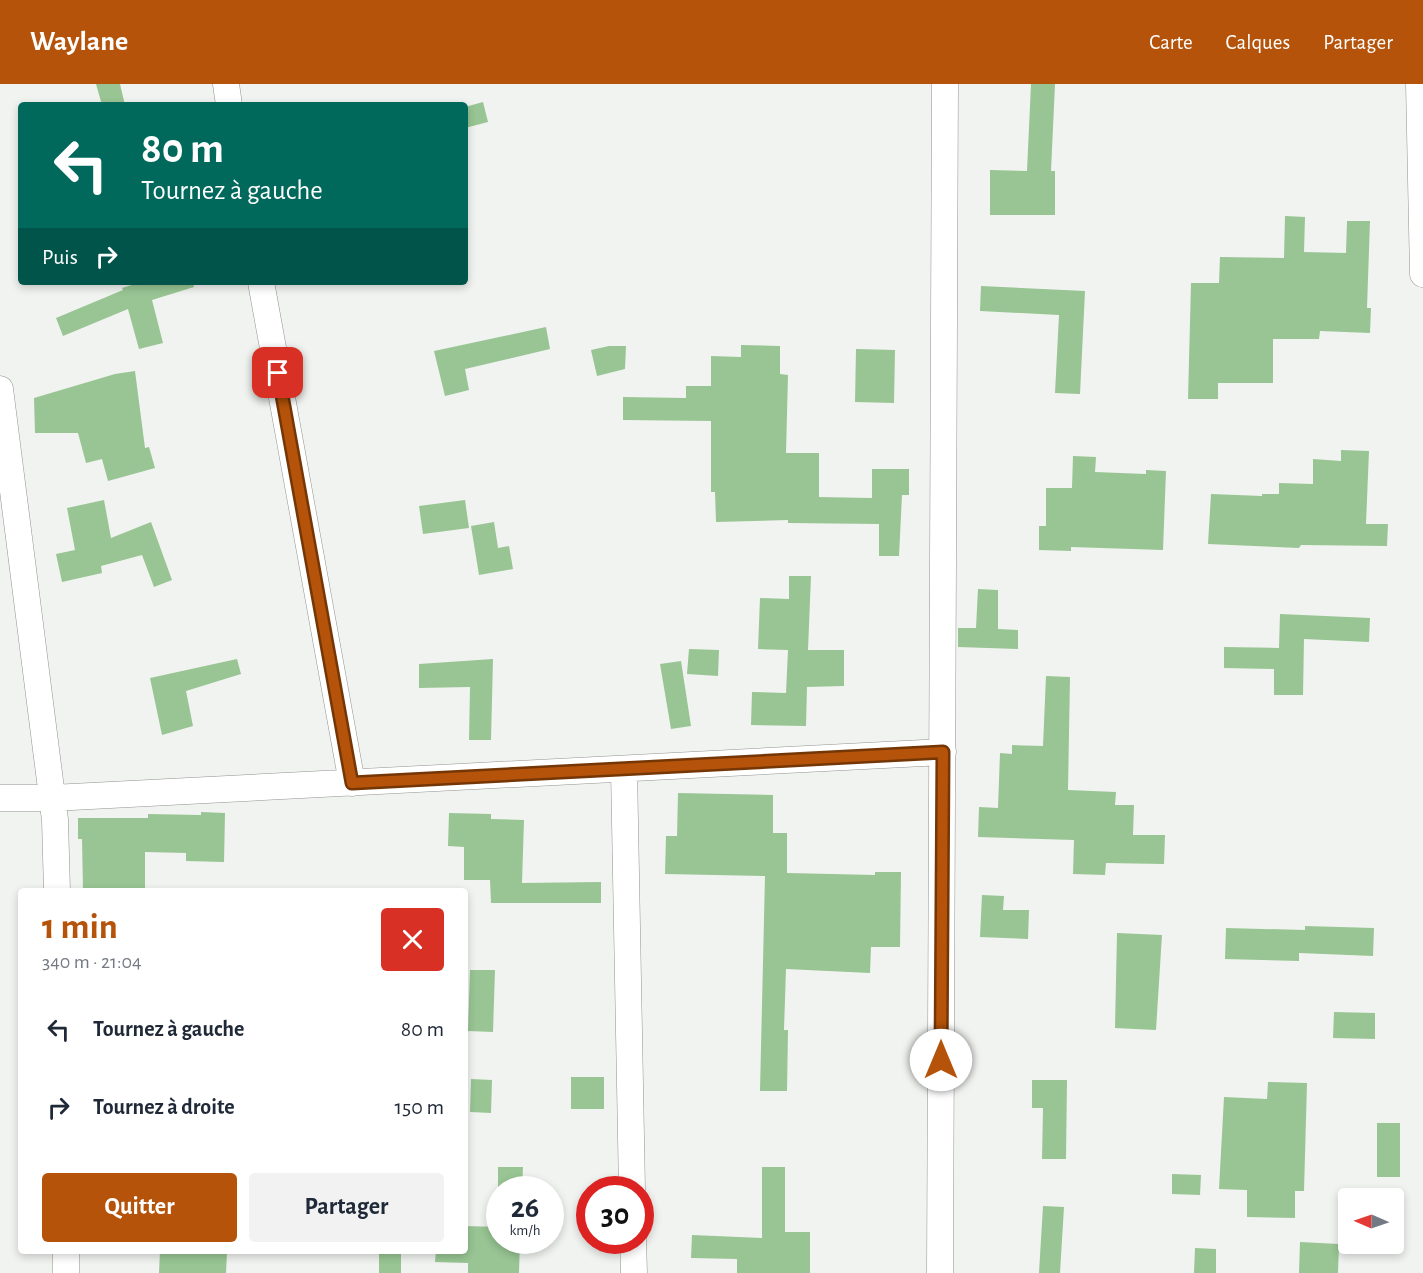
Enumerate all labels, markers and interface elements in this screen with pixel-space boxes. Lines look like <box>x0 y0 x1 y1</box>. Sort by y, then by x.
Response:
text: Waylane <box>30 28 128 56</box>
text: Carte <box>1149 32 1193 53</box>
text: Calques <box>1226 32 1290 53</box>
text: Partager <box>1323 32 1393 53</box>
icon: left <box>42 126 120 204</box>
text: 80 m <box>141 128 224 170</box>
text: Tournez à gauche <box>141 177 323 204</box>
icon: right <box>90 240 123 273</box>
text: Puis <box>42 246 78 268</box>
pin <box>252 347 303 398</box>
icon: arrive <box>261 356 294 389</box>
button: close <box>381 908 444 971</box>
text: 1 min <box>42 909 118 945</box>
text: 340 m · 21:04 <box>42 952 142 972</box>
icon: left <box>42 1013 75 1046</box>
text: Tournez à gauche <box>93 1018 244 1040</box>
text: 80 m <box>401 1018 444 1040</box>
position arrow <box>909 1028 973 1092</box>
icon: right <box>42 1091 75 1124</box>
text: Tournez à droite <box>93 1096 235 1118</box>
text: 150 m <box>394 1096 444 1118</box>
button: Quitter <box>42 1173 237 1242</box>
button: Partager <box>249 1173 444 1242</box>
speed limit sign: 30 <box>576 1176 654 1254</box>
north arrow <box>1338 1188 1404 1254</box>
map controls <box>1338 1188 1404 1254</box>
text: 26 <box>511 1193 539 1223</box>
text: km/h <box>510 1223 540 1238</box>

